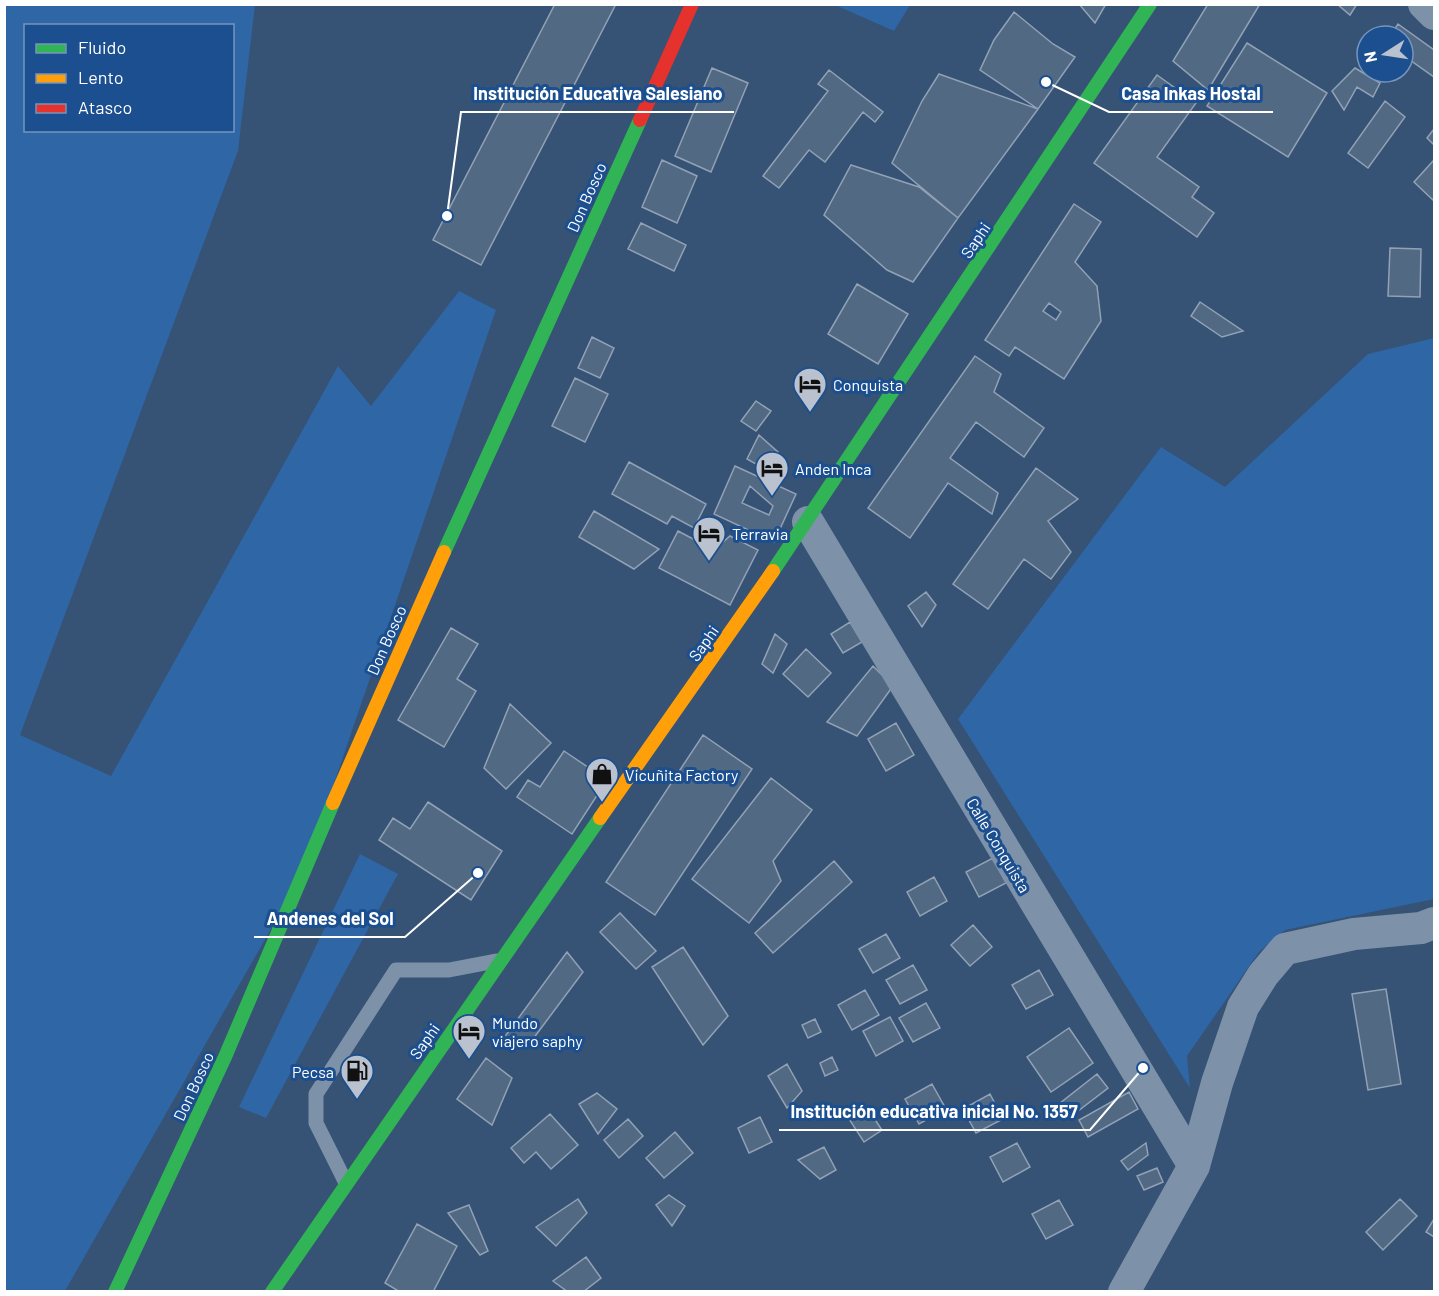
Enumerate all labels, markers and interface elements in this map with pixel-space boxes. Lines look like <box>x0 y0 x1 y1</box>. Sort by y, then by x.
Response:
legend <box>24 24 234 132</box>
north arrow <box>1355 24 1415 84</box>
text: Fluido <box>78 36 126 58</box>
text: N <box>1359 50 1380 64</box>
text: Lento <box>78 66 124 88</box>
callout: Institución Educativa Salesiano <box>461 76 734 112</box>
callout: Casa Inkas Hostal <box>1109 76 1273 112</box>
text: Institución Educativa Salesiano <box>473 82 723 104</box>
text: Casa Inkas Hostal <box>1121 82 1261 104</box>
text: Atasco <box>78 96 132 118</box>
street label: Don Bosco <box>562 159 610 235</box>
street label: Saphi <box>956 219 994 261</box>
hotel icon: Conquista <box>792 366 828 413</box>
place label: Conquista <box>833 375 903 394</box>
hotel icon: Anden Inca <box>754 450 790 497</box>
place label: Anden Inca <box>795 459 871 478</box>
hotel icon: Terravia <box>691 515 727 562</box>
place label: Terravia <box>732 524 788 543</box>
street label: Don Bosco <box>362 602 410 678</box>
street label: Saphi <box>684 622 722 664</box>
shop icon: Vicuñita Factory <box>584 756 620 803</box>
place label: Vicuñita Factory <box>625 765 739 784</box>
street label: Calle Conquista <box>963 794 1035 896</box>
callout: Andenes del Sol <box>254 901 405 937</box>
text: Andenes del Sol <box>266 907 394 929</box>
hotel icon: Mundo viajero saphy <box>451 1013 487 1060</box>
place label: Mundo viajero saphy <box>492 1013 583 1050</box>
street label: Saphi <box>405 1020 443 1062</box>
street label: Don Bosco <box>169 1049 217 1123</box>
fuel station icon: Pecsa <box>339 1053 375 1100</box>
place label: Pecsa <box>292 1062 334 1081</box>
callout: Institución educativa inicial No. 1357 <box>779 1094 1090 1130</box>
text: Institución educativa inicial No. 1357 <box>790 1100 1078 1122</box>

